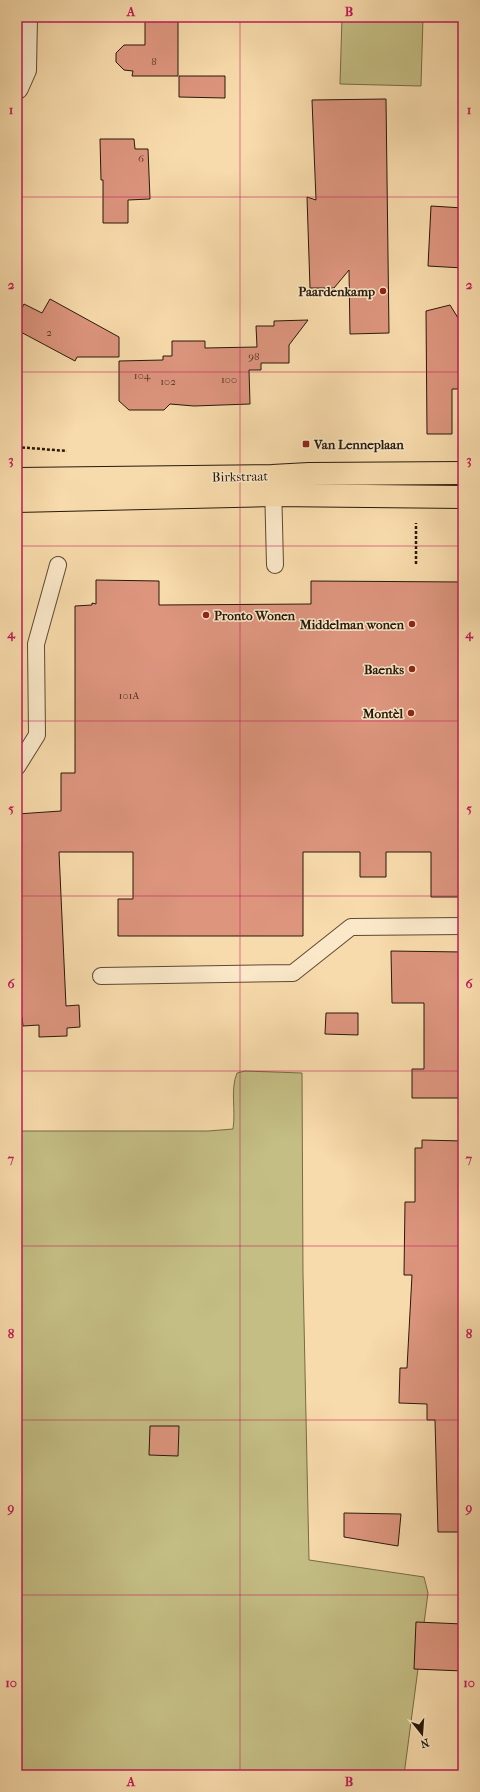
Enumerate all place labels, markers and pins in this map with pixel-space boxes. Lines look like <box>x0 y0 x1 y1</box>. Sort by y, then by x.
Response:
place label: Paardenkamp <box>298 284 375 300</box>
marker: Paardenkamp <box>378 286 388 296</box>
place label: Van Lenneplaan <box>313 437 404 453</box>
marker: Van Lenneplaan <box>301 439 311 449</box>
place label: Pronto Wonen <box>214 608 296 623</box>
marker: Pronto Wonen <box>201 610 211 620</box>
place label: Middelman wonen <box>299 617 404 632</box>
marker: Middelman wonen <box>407 619 417 629</box>
place label: Baenks <box>364 662 404 677</box>
marker: Baenks <box>407 664 417 674</box>
place label: Montèl <box>362 706 403 721</box>
marker: Montèl <box>406 708 416 718</box>

